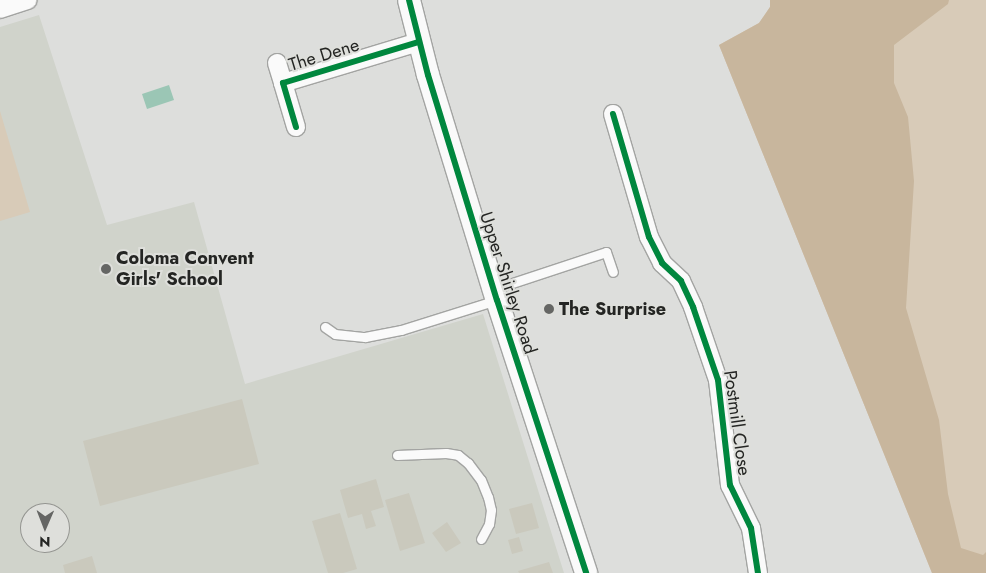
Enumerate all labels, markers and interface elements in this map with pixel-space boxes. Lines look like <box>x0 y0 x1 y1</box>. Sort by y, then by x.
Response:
street label: The Dene <box>286 34 362 76</box>
street label: Upper Shirley Road <box>475 209 541 357</box>
place label: Coloma Convent Girls' School <box>116 248 254 290</box>
marker: Coloma Convent Girls' School <box>100 263 112 275</box>
place label: The Surprise <box>559 298 666 320</box>
marker: The Surprise <box>543 303 555 315</box>
street label: Postmill Close <box>719 369 755 477</box>
north arrow <box>20 503 70 553</box>
text: N <box>39 532 50 552</box>

